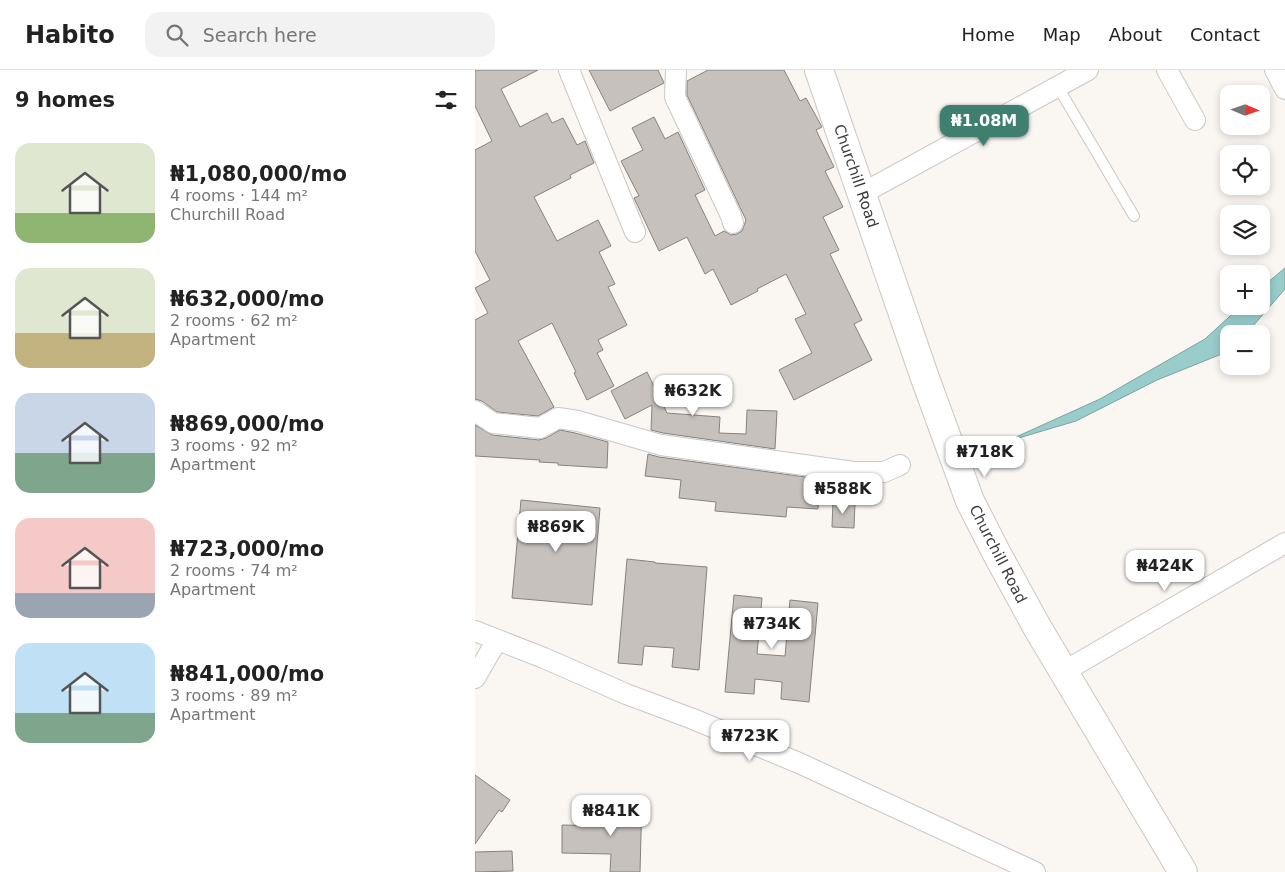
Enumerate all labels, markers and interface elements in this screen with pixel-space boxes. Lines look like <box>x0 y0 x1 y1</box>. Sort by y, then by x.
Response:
search box <box>145 12 495 57</box>
text: Habito <box>25 21 115 49</box>
icon: search <box>163 21 191 49</box>
text: Search here <box>203 24 317 46</box>
text: Home <box>962 24 1015 45</box>
text: Map <box>1043 24 1081 45</box>
text: About <box>1109 24 1162 45</box>
text: Contact <box>1190 24 1260 45</box>
north arrow <box>1220 85 1270 135</box>
map controls <box>1220 85 1270 375</box>
icon: filters <box>432 86 460 114</box>
text: 9 homes <box>15 88 115 112</box>
pin: ₦1.08M <box>943 104 1025 147</box>
text: ₦1.08M <box>951 111 1017 130</box>
street label: Churchill Road <box>830 122 882 230</box>
button: locate <box>1220 145 1270 195</box>
text: ₦1,080,000/mo <box>170 162 347 186</box>
icon: home <box>55 163 115 223</box>
text: 4 rooms · 144 m² <box>170 186 308 205</box>
text: Churchill Road <box>170 205 285 224</box>
button: layers <box>1220 205 1270 255</box>
button: + <box>1220 265 1270 315</box>
text: ₦632,000/mo <box>170 287 324 311</box>
icon: home <box>55 288 115 348</box>
text: 2 rooms · 62 m² <box>170 311 298 330</box>
button: − <box>1220 325 1270 375</box>
text: Apartment <box>170 330 256 349</box>
pin: ₦632K <box>658 374 728 417</box>
text: ₦632K <box>665 381 721 400</box>
text: ₦869,000/mo <box>170 412 324 436</box>
icon: home <box>55 413 115 473</box>
text: 3 rooms · 92 m² <box>170 436 298 455</box>
pin: ₦718K <box>950 436 1020 478</box>
text: ₦718K <box>957 442 1013 461</box>
text: Apartment <box>170 455 256 474</box>
pin: ₦588K <box>808 472 878 515</box>
text: ₦588K <box>815 479 871 498</box>
street label: Churchill Road <box>965 502 1031 606</box>
pin: ₦869K <box>521 510 591 553</box>
text: ₦869K <box>528 517 584 536</box>
text: ₦723,000/mo <box>170 537 324 561</box>
icon: home <box>55 538 115 598</box>
pin: ₦424K <box>1130 550 1200 592</box>
text: ₦424K <box>1137 556 1193 575</box>
text: 2 rooms · 74 m² <box>170 561 298 580</box>
text: Apartment <box>170 580 256 599</box>
pin: ₦734K <box>737 608 807 650</box>
text: ₦734K <box>744 614 800 633</box>
text: ₦841,000/mo <box>170 662 324 686</box>
icon: home <box>55 663 115 723</box>
text: 3 rooms · 89 m² <box>170 686 298 705</box>
text: Apartment <box>170 705 256 724</box>
pin: ₦723K <box>715 720 785 762</box>
text: ₦723K <box>722 726 778 745</box>
pin: ₦841K <box>576 794 646 837</box>
text: ₦841K <box>583 801 639 820</box>

